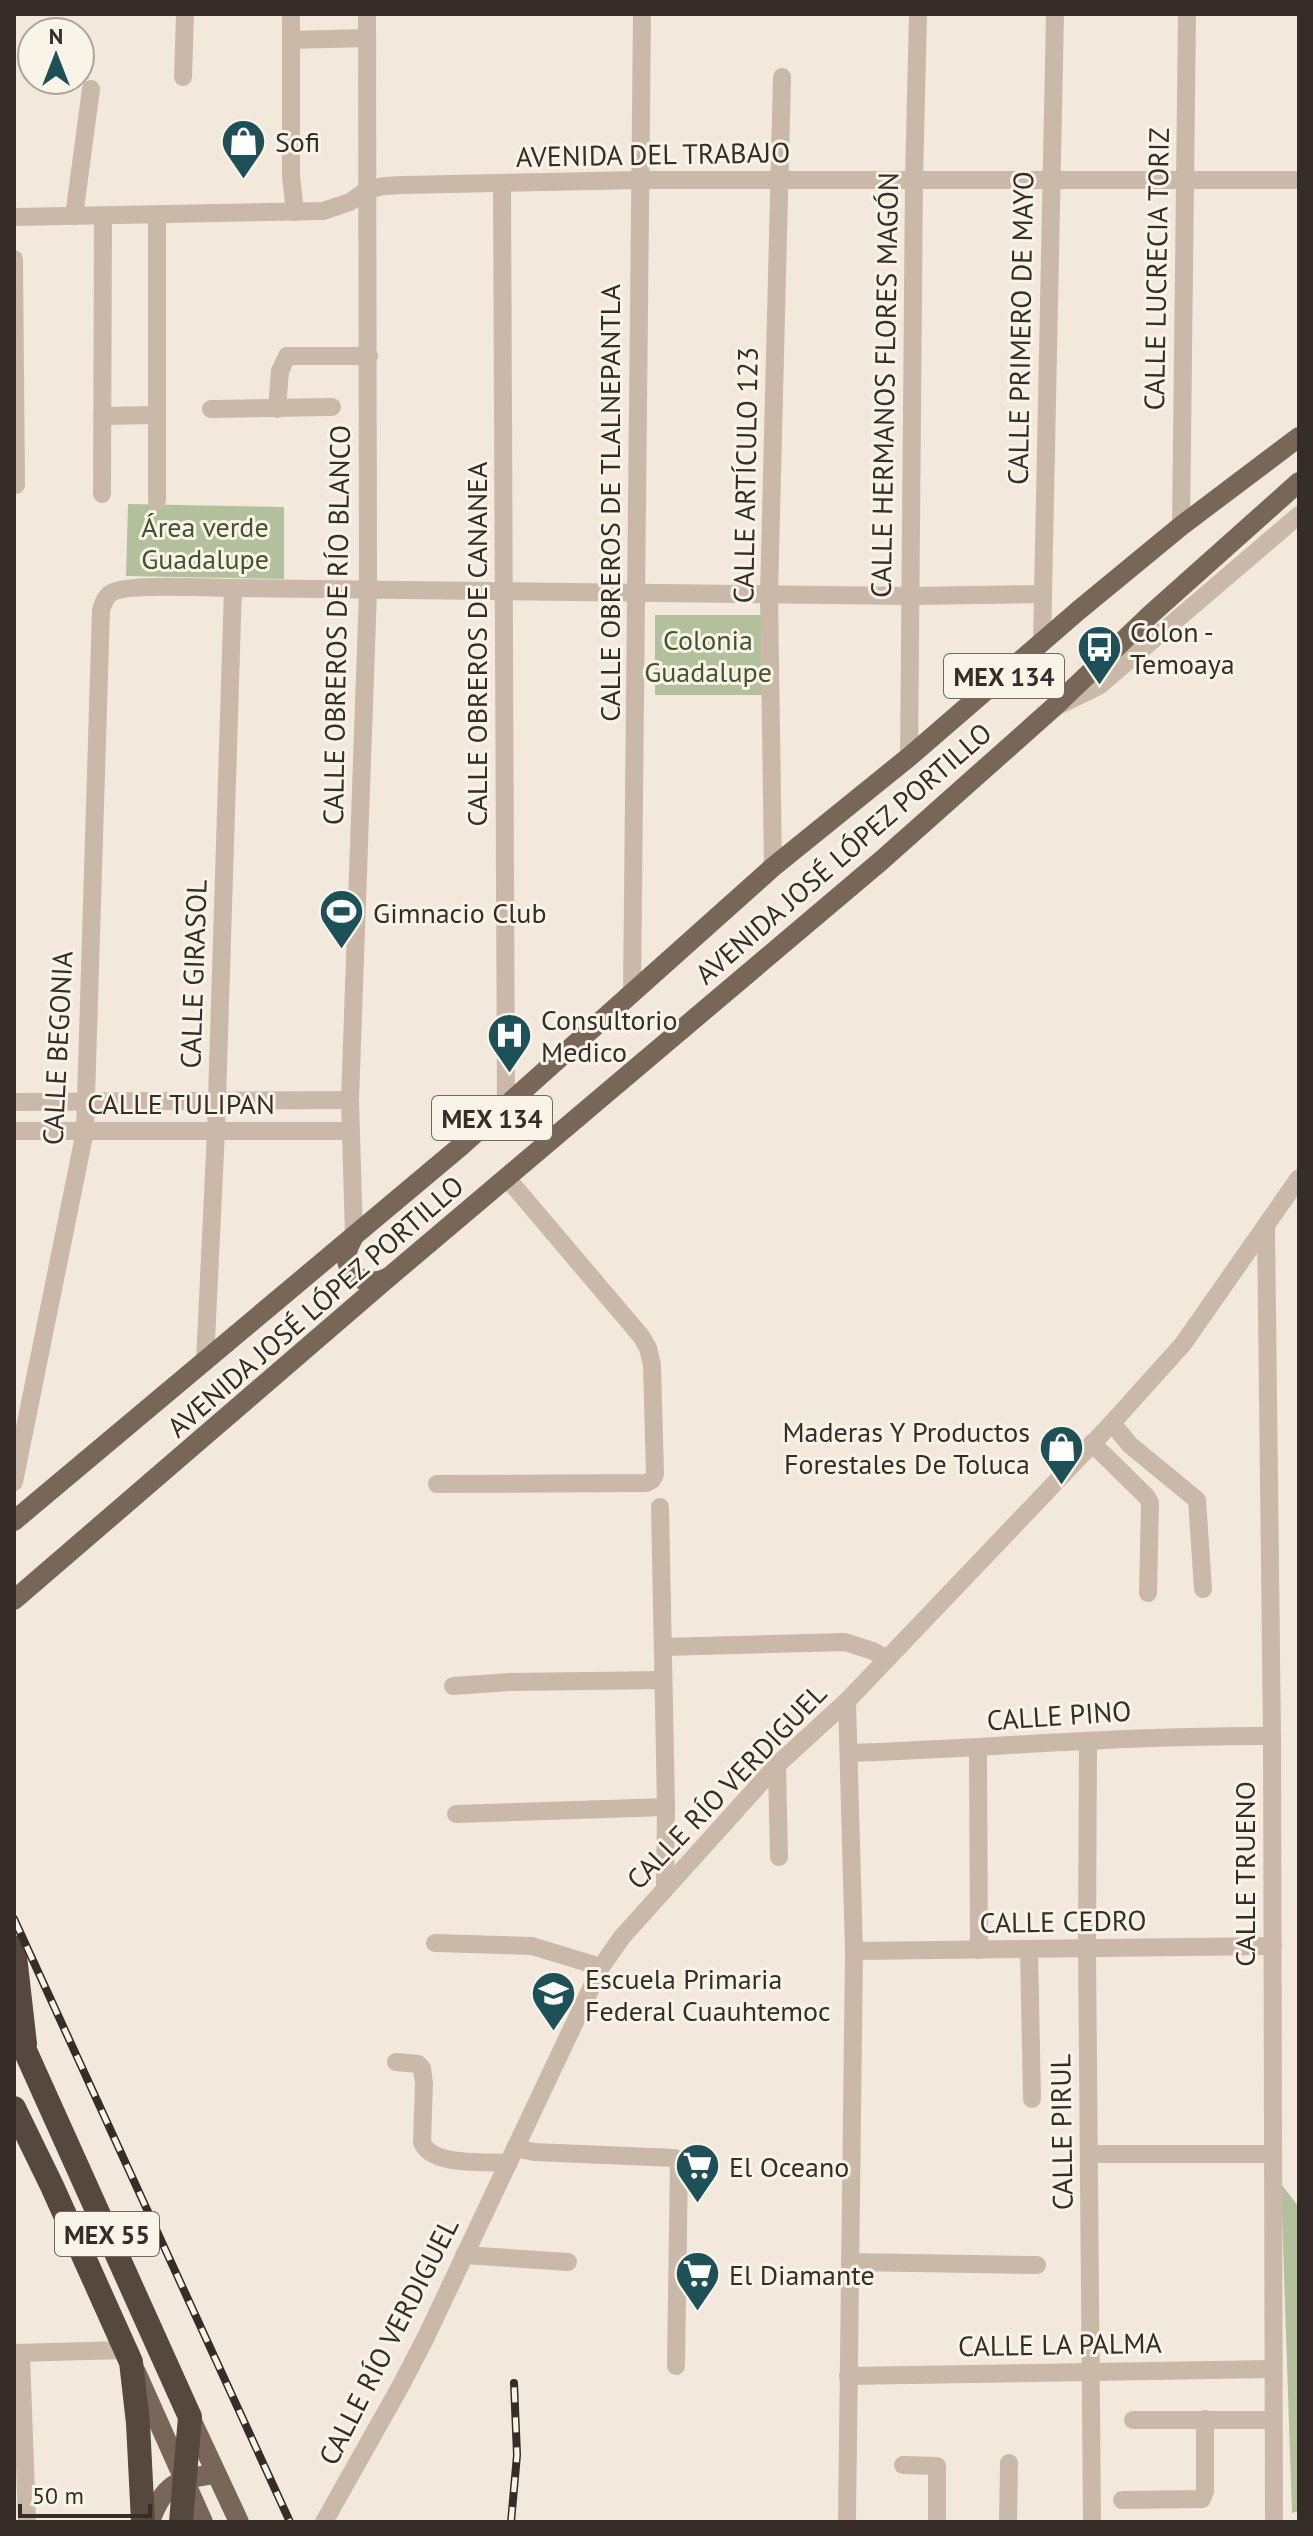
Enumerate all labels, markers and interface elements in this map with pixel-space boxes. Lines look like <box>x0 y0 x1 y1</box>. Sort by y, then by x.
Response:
north arrow <box>16 16 96 96</box>
text: N <box>49 22 63 50</box>
shop icon: Sofi <box>220 117 268 180</box>
place label: Sofi <box>275 123 320 160</box>
street label: CALLE LUCRECIA TORIZ <box>1135 127 1177 411</box>
street label: AVENIDA DEL TRABAJO <box>515 133 791 175</box>
street label: CALLE PRIMERO DE MAYO <box>999 171 1041 485</box>
street label: CALLE HERMANOS FLORES MAGÓN <box>862 172 906 598</box>
street label: CALLE OBREROS DE TLALNEPANTLA <box>591 284 628 722</box>
street label: CALLE ARTÍCULO 123 <box>724 346 766 604</box>
street label: CALLE OBREROS DE RÍO BLANCO <box>314 425 358 825</box>
street label: CALLE OBREROS DE CANANEA <box>458 461 495 826</box>
park label: Área verde Guadalupe <box>141 508 269 577</box>
place label: Colon - Temoaya <box>1130 613 1235 682</box>
park label: Colonia Guadalupe <box>644 621 772 690</box>
bus stop icon: Colon - Temoaya <box>1075 623 1123 686</box>
road number: MEX 134 <box>944 654 1064 698</box>
street label: AVENIDA JOSÉ LÓPEZ PORTILLO <box>687 714 999 992</box>
street label: CALLE GIRASOL <box>171 879 215 1069</box>
sports icon: Gimnacio Club <box>318 888 366 951</box>
place label: Gimnacio Club <box>373 894 547 931</box>
street label: CALLE BEGONIA <box>33 950 81 1146</box>
place label: Consultorio Medico <box>541 1001 678 1070</box>
hospital icon: Consultorio Medico <box>486 1011 534 1074</box>
street label: CALLE TULIPAN <box>87 1085 275 1122</box>
road number: MEX 134 <box>432 1096 552 1140</box>
street label: AVENIDA JOSÉ LÓPEZ PORTILLO <box>159 1167 471 1445</box>
place label: Maderas Y Productos Forestales De Toluca <box>782 1413 1030 1482</box>
shop icon: Maderas Y Productos Forestales De Toluca <box>1037 1423 1085 1486</box>
street label: CALLE RÍO VERDIGUEL <box>618 1675 834 1897</box>
street label: CALLE PINO <box>985 1691 1133 1739</box>
street label: CALLE TRUENO <box>1226 1781 1263 1967</box>
street label: CALLE CEDRO <box>979 1901 1147 1941</box>
place label: Escuela Primaria Federal Cuauhtemoc <box>585 1960 831 2029</box>
school or university icon: Escuela Primaria Federal Cuauhtemoc <box>530 1970 578 2033</box>
street label: CALLE PIRUL <box>1041 2054 1081 2210</box>
supermarket icon: El Oceano <box>674 2142 722 2205</box>
place label: El Oceano <box>729 2148 849 2185</box>
street label: CALLE RÍO VERDIGUEL <box>310 2211 466 2471</box>
road number: MEX 55 <box>55 2212 159 2256</box>
supermarket icon: El Diamante <box>674 2250 722 2313</box>
place label: El Diamante <box>729 2256 875 2293</box>
street label: CALLE LA PALMA <box>958 2324 1163 2364</box>
scale bar <box>20 2468 150 2518</box>
text: 50 m <box>32 2480 84 2511</box>

